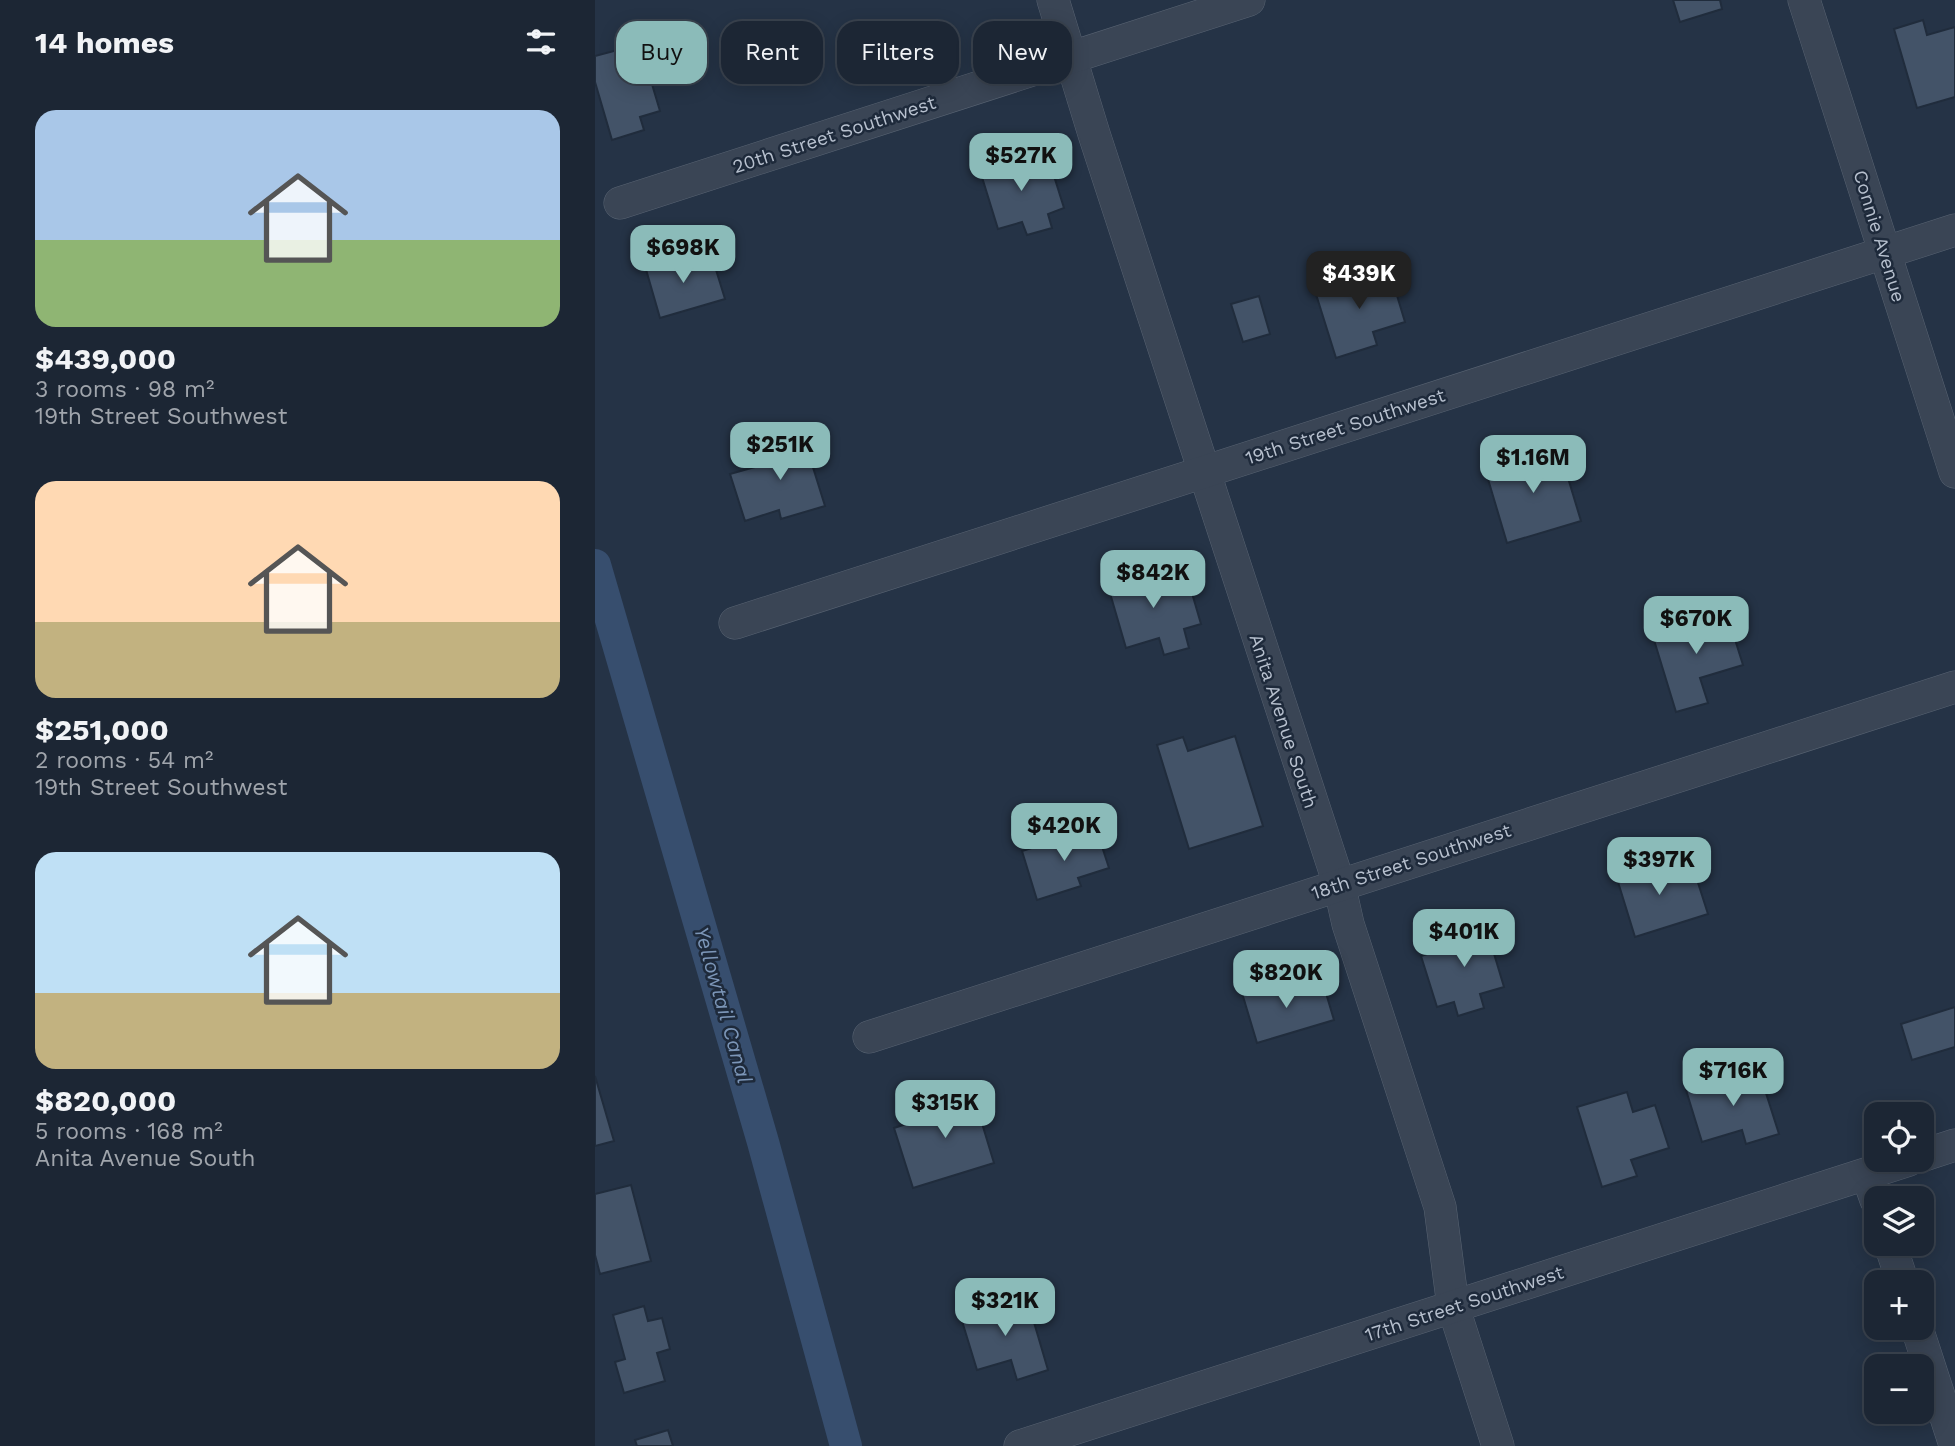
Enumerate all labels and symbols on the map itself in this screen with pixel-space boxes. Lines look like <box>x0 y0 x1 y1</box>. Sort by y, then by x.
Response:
street label: 20th Street Southwest <box>730 91 939 178</box>
pin: $527K <box>972 134 1070 193</box>
street label: Connie Avenue <box>1849 167 1911 305</box>
pin: $698K <box>634 226 732 285</box>
pin: $439K <box>1310 252 1408 311</box>
street label: 19th Street Southwest <box>1242 383 1448 470</box>
pin: $251K <box>731 422 829 482</box>
pin: $1.16M <box>1476 435 1590 495</box>
pin: $842K <box>1104 550 1202 610</box>
pin: $670K <box>1647 596 1745 656</box>
street label: Anita Avenue South <box>1244 631 1323 811</box>
pin: $420K <box>1015 804 1113 863</box>
street label: 18th Street Southwest <box>1309 818 1514 905</box>
pin: $397K <box>1610 838 1708 897</box>
pin: $401K <box>1415 909 1513 969</box>
water label: Yellowtail Canal <box>689 924 758 1086</box>
pin: $820K <box>1237 950 1335 1010</box>
pin: $716K <box>1684 1048 1782 1108</box>
pin: $315K <box>896 1080 994 1140</box>
street label: 17th Street Southwest <box>1362 1260 1566 1346</box>
pin: $321K <box>956 1278 1054 1338</box>

